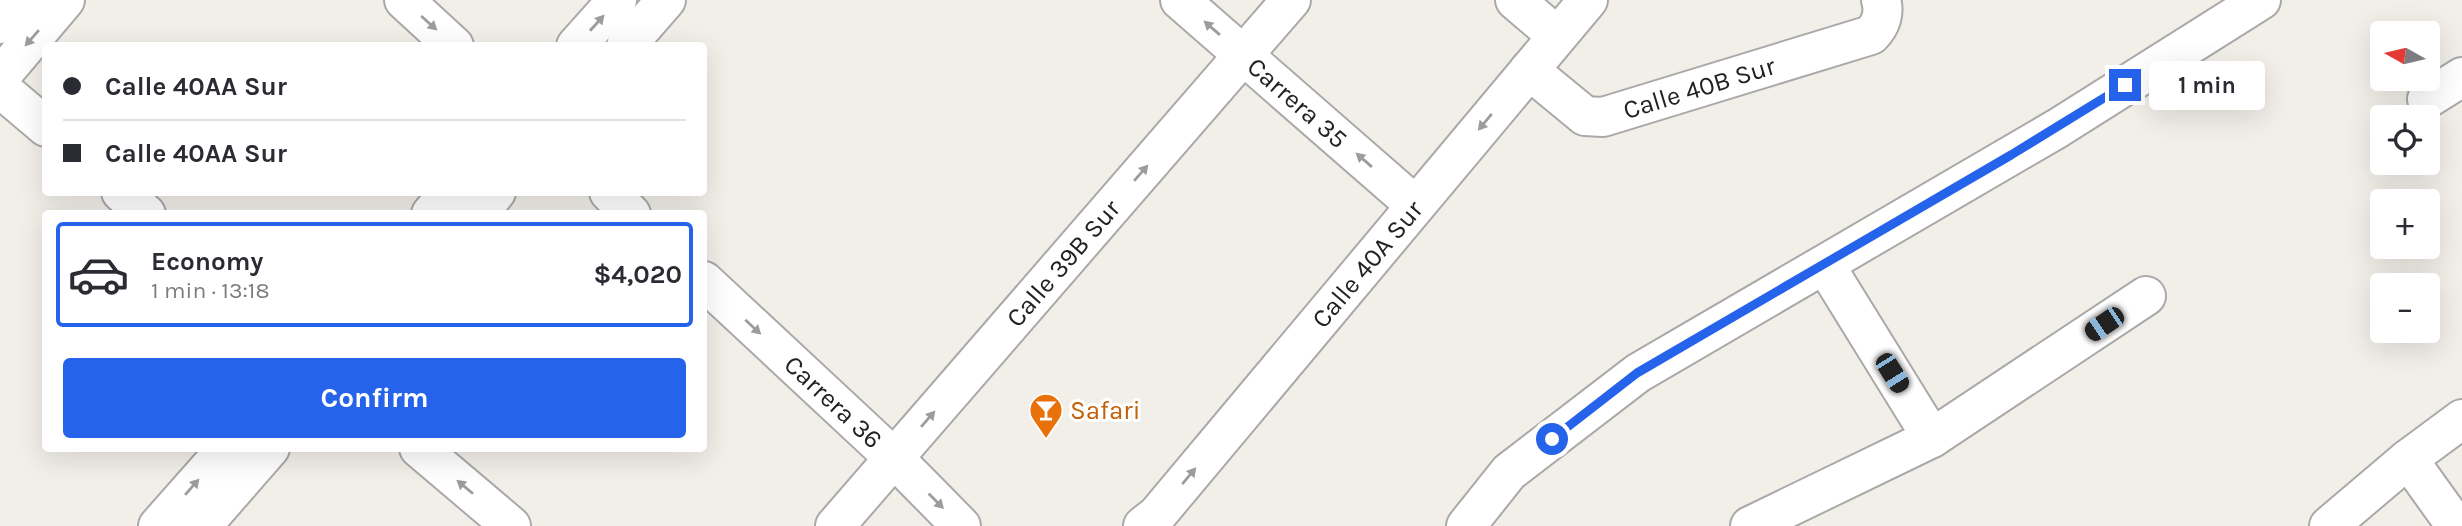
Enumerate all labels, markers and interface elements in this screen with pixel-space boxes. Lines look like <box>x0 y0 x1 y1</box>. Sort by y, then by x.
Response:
one-way arrow <box>420 14 437 30</box>
one-way arrow <box>589 14 605 32</box>
one-way arrow <box>1203 21 1220 36</box>
north arrow <box>2370 21 2440 91</box>
map controls <box>2370 21 2440 343</box>
one-way arrow <box>24 29 40 47</box>
street label: Calle 40B Sur <box>1619 50 1780 125</box>
street label: Carrera 35 <box>1241 51 1354 154</box>
callout: 1 min <box>2150 60 2265 110</box>
route end <box>2109 69 2141 101</box>
text: Calle 40AA Sur <box>105 71 287 102</box>
text: 1 min <box>2178 72 2236 99</box>
button: locate <box>2370 105 2440 175</box>
one-way arrow <box>1477 113 1493 131</box>
text: Calle 40AA Sur <box>105 138 287 169</box>
one-way arrow <box>1355 153 1372 169</box>
one-way arrow <box>1133 165 1148 182</box>
button: + <box>2370 189 2440 259</box>
street label: Calle 39B Sur <box>999 193 1127 333</box>
street label: Calle 40A Sur <box>1305 194 1429 334</box>
icon: car <box>67 243 130 306</box>
text: Economy <box>151 246 263 277</box>
text: $4,020 <box>593 259 682 290</box>
button: − <box>2370 273 2440 343</box>
text: 1 min · 13:18 <box>151 277 270 304</box>
car <box>2081 304 2128 344</box>
one-way arrow <box>744 319 761 335</box>
street label: Carrera 36 <box>778 349 889 455</box>
car <box>1872 350 1913 396</box>
button: Confirm <box>63 358 686 438</box>
bar icon: Safari <box>1027 391 1065 440</box>
place label: Safari <box>1070 395 1140 426</box>
one-way arrow <box>920 411 935 428</box>
route start <box>1536 423 1568 455</box>
one-way arrow <box>1182 468 1197 486</box>
one-way arrow <box>184 479 200 496</box>
one-way arrow <box>456 480 473 495</box>
one-way arrow <box>928 492 945 509</box>

